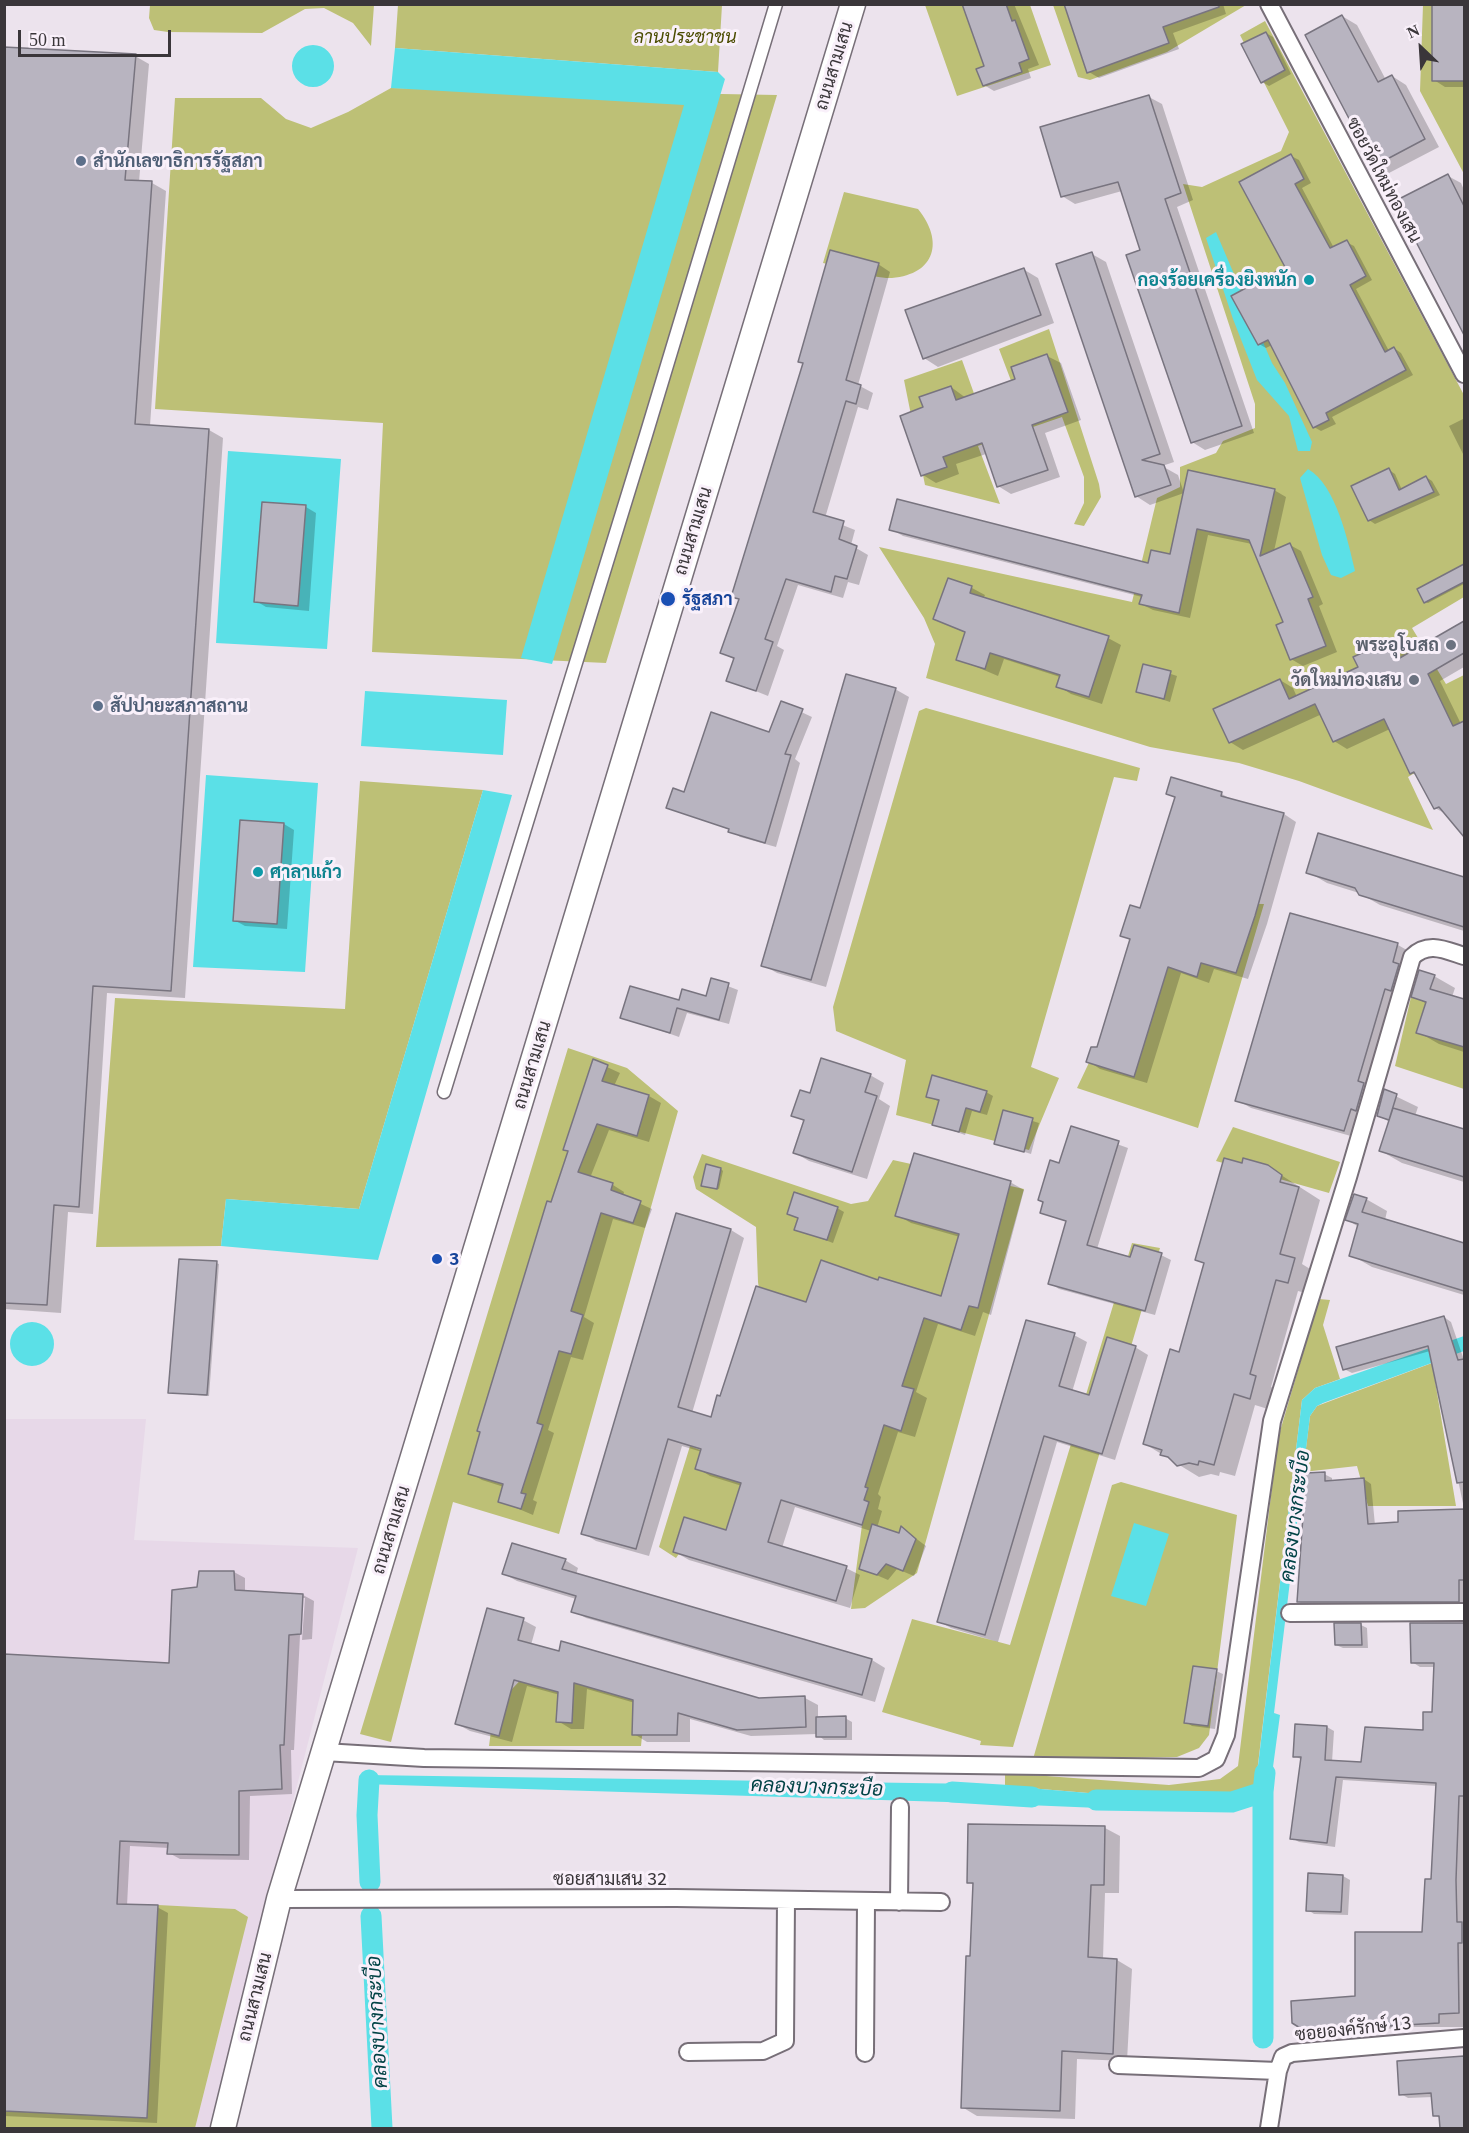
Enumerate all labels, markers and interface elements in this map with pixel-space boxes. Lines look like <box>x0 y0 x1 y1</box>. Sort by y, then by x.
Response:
scale bar <box>21 18 174 56</box>
north arrow <box>1391 18 1451 78</box>
street label: ถนนสามเสน <box>810 19 858 113</box>
text: N <box>1404 21 1422 41</box>
park label: ลานประชาชน <box>634 26 736 48</box>
text: 50 m <box>29 30 66 50</box>
street label: ซอยวัดใหม่ทองเสน <box>1342 113 1426 247</box>
place label: สำนักเลขาธิการรัฐสภา <box>93 150 263 172</box>
marker: สำนักเลขาธิการรัฐสภา <box>74 154 88 168</box>
place label: กองร้อยเครื่องยิงหนัก <box>1138 269 1297 291</box>
marker: กองร้อยเครื่องยิงหนัก <box>1302 273 1316 287</box>
street label: ถนนสามเสน <box>669 484 717 578</box>
place label: รัฐสภา <box>682 588 733 610</box>
marker: รัฐสภา <box>659 590 677 608</box>
place label: พระอุโบสถ <box>1355 634 1439 656</box>
marker: พระอุโบสถ <box>1444 638 1458 652</box>
place label: วัดใหม่ทองเสน <box>1291 669 1402 691</box>
marker: วัดใหม่ทองเสน <box>1407 673 1421 687</box>
place label: สัปปายะสภาสถาน <box>110 695 248 717</box>
marker: สัปปายะสภาสถาน <box>91 699 105 713</box>
place label: ศาลาแก้ว <box>270 861 342 883</box>
marker: ศาลาแก้ว <box>251 865 265 879</box>
street label: ถนนสามเสน <box>508 1018 556 1112</box>
place label: 3 <box>449 1248 459 1270</box>
marker: 3 <box>430 1252 444 1266</box>
water label: คลองบางกระบือ <box>1275 1449 1315 1583</box>
street label: ถนนสามเสน <box>367 1483 415 1577</box>
water label: คลองบางกระบือ <box>750 1773 884 1801</box>
street label: ซอยสามเสน 32 <box>553 1868 667 1890</box>
street label: ถนนสามเสน <box>234 1950 276 2044</box>
water label: คลองบางกระบือ <box>362 1955 392 2089</box>
street label: ซอยองค์รักษ์ 13 <box>1294 2012 1412 2046</box>

